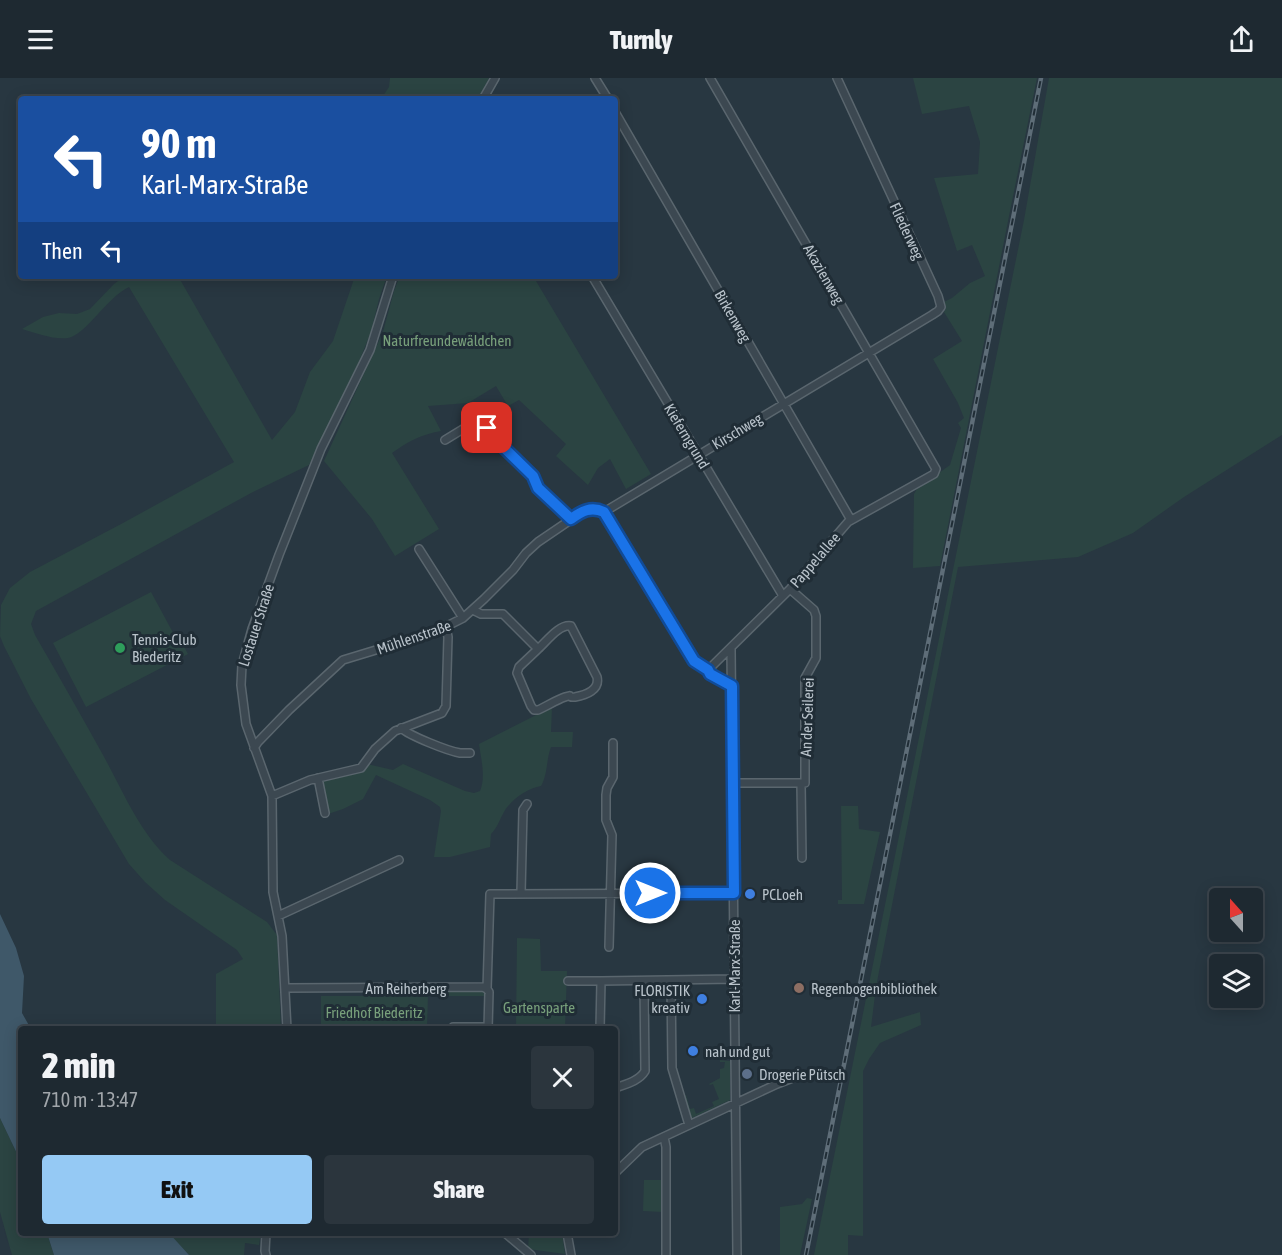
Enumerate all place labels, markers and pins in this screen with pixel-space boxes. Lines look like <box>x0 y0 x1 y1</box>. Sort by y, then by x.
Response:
pin <box>461 402 512 453</box>
place label: Tennis-Club Biederitz <box>132 631 197 665</box>
marker: Tennis-Club Biederitz <box>113 641 127 655</box>
place label: PCLoeh <box>762 886 803 903</box>
marker: PCLoeh <box>743 887 757 901</box>
place label: Regenbogenbibliothek <box>811 980 937 997</box>
marker: Regenbogenbibliothek <box>792 981 806 995</box>
place label: FLORISTIK kreativ <box>634 982 691 1016</box>
marker: FLORISTIK kreativ <box>695 992 709 1006</box>
place label: nah und gut <box>705 1043 770 1060</box>
marker: nah und gut <box>686 1044 700 1058</box>
place label: Drogerie Pütsch <box>759 1066 846 1083</box>
marker: Drogerie Pütsch <box>740 1067 754 1081</box>

